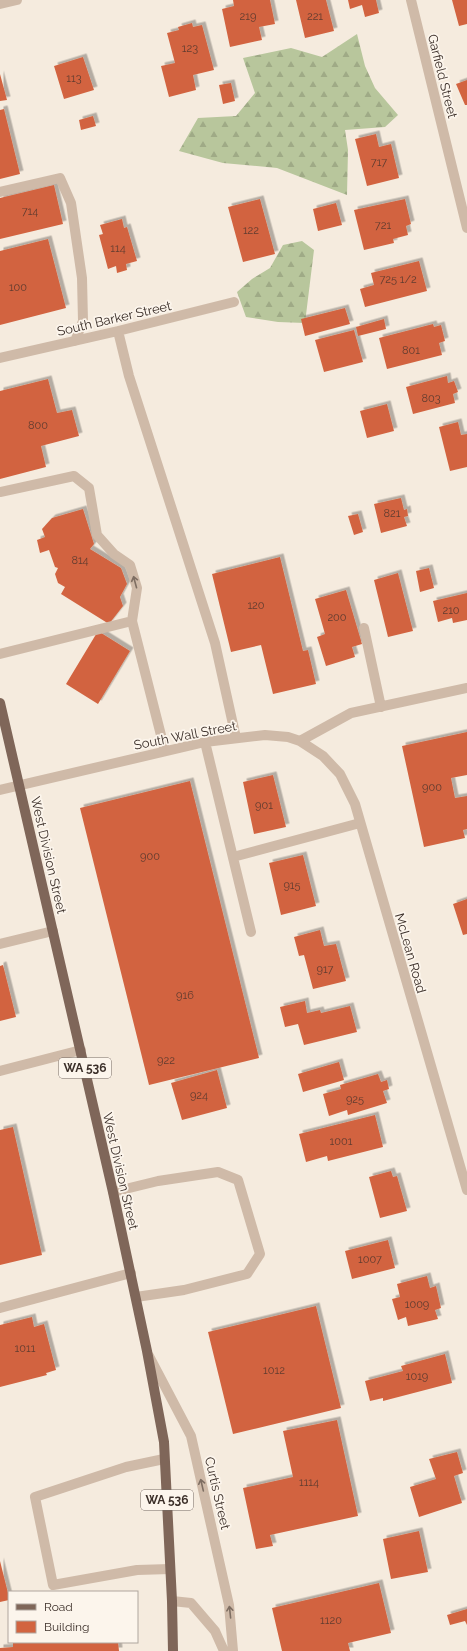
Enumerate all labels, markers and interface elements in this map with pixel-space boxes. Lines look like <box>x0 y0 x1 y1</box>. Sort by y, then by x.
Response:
house number: 219 <box>240 10 256 23</box>
house number: 221 <box>307 10 323 23</box>
street label: Garfield Street <box>425 33 460 120</box>
house number: 123 <box>182 42 198 55</box>
house number: 113 <box>66 72 82 85</box>
house number: 717 <box>371 156 387 169</box>
house number: 714 <box>22 205 38 218</box>
house number: 721 <box>375 219 391 232</box>
house number: 122 <box>243 224 259 237</box>
house number: 114 <box>110 242 126 255</box>
house number: 725 1/2 <box>379 273 417 286</box>
house number: 100 <box>9 281 27 294</box>
street label: South Barker Street <box>56 298 173 339</box>
house number: 801 <box>402 344 420 357</box>
house number: 803 <box>421 392 441 405</box>
house number: 800 <box>28 419 48 432</box>
house number: 821 <box>384 507 401 520</box>
house number: 814 <box>71 554 89 567</box>
one-way arrow <box>131 576 138 589</box>
house number: 120 <box>247 599 265 612</box>
house number: 210 <box>442 604 460 617</box>
house number: 200 <box>327 611 347 624</box>
street label: South Wall Street <box>133 718 238 753</box>
house number: 900 <box>422 781 442 794</box>
street label: West Division Street <box>28 795 69 916</box>
house number: 901 <box>255 799 273 812</box>
house number: 900 <box>140 850 160 863</box>
house number: 915 <box>283 879 301 892</box>
street label: McLean Road <box>392 911 429 995</box>
house number: 917 <box>317 963 334 976</box>
house number: 916 <box>176 989 194 1002</box>
house number: 922 <box>157 1054 175 1067</box>
road number: WA 536 <box>59 1058 111 1078</box>
house number: 924 <box>190 1089 208 1102</box>
house number: 925 <box>346 1093 364 1106</box>
street label: West Division Street <box>100 1111 141 1232</box>
house number: 1001 <box>330 1135 353 1148</box>
house number: 1007 <box>358 1253 382 1266</box>
house number: 1009 <box>405 1298 429 1311</box>
house number: 1011 <box>15 1342 36 1355</box>
house number: 1012 <box>263 1364 285 1377</box>
house number: 1019 <box>406 1370 428 1383</box>
street label: Curtis Street <box>202 1455 233 1531</box>
house number: 1114 <box>299 1476 319 1489</box>
one-way arrow <box>198 1479 206 1492</box>
road number: WA 536 <box>141 1490 193 1510</box>
legend <box>8 1591 138 1643</box>
text: Road <box>44 1600 73 1614</box>
one-way arrow <box>226 1606 234 1619</box>
house number: 1120 <box>320 1614 342 1627</box>
text: Building <box>44 1620 90 1634</box>

